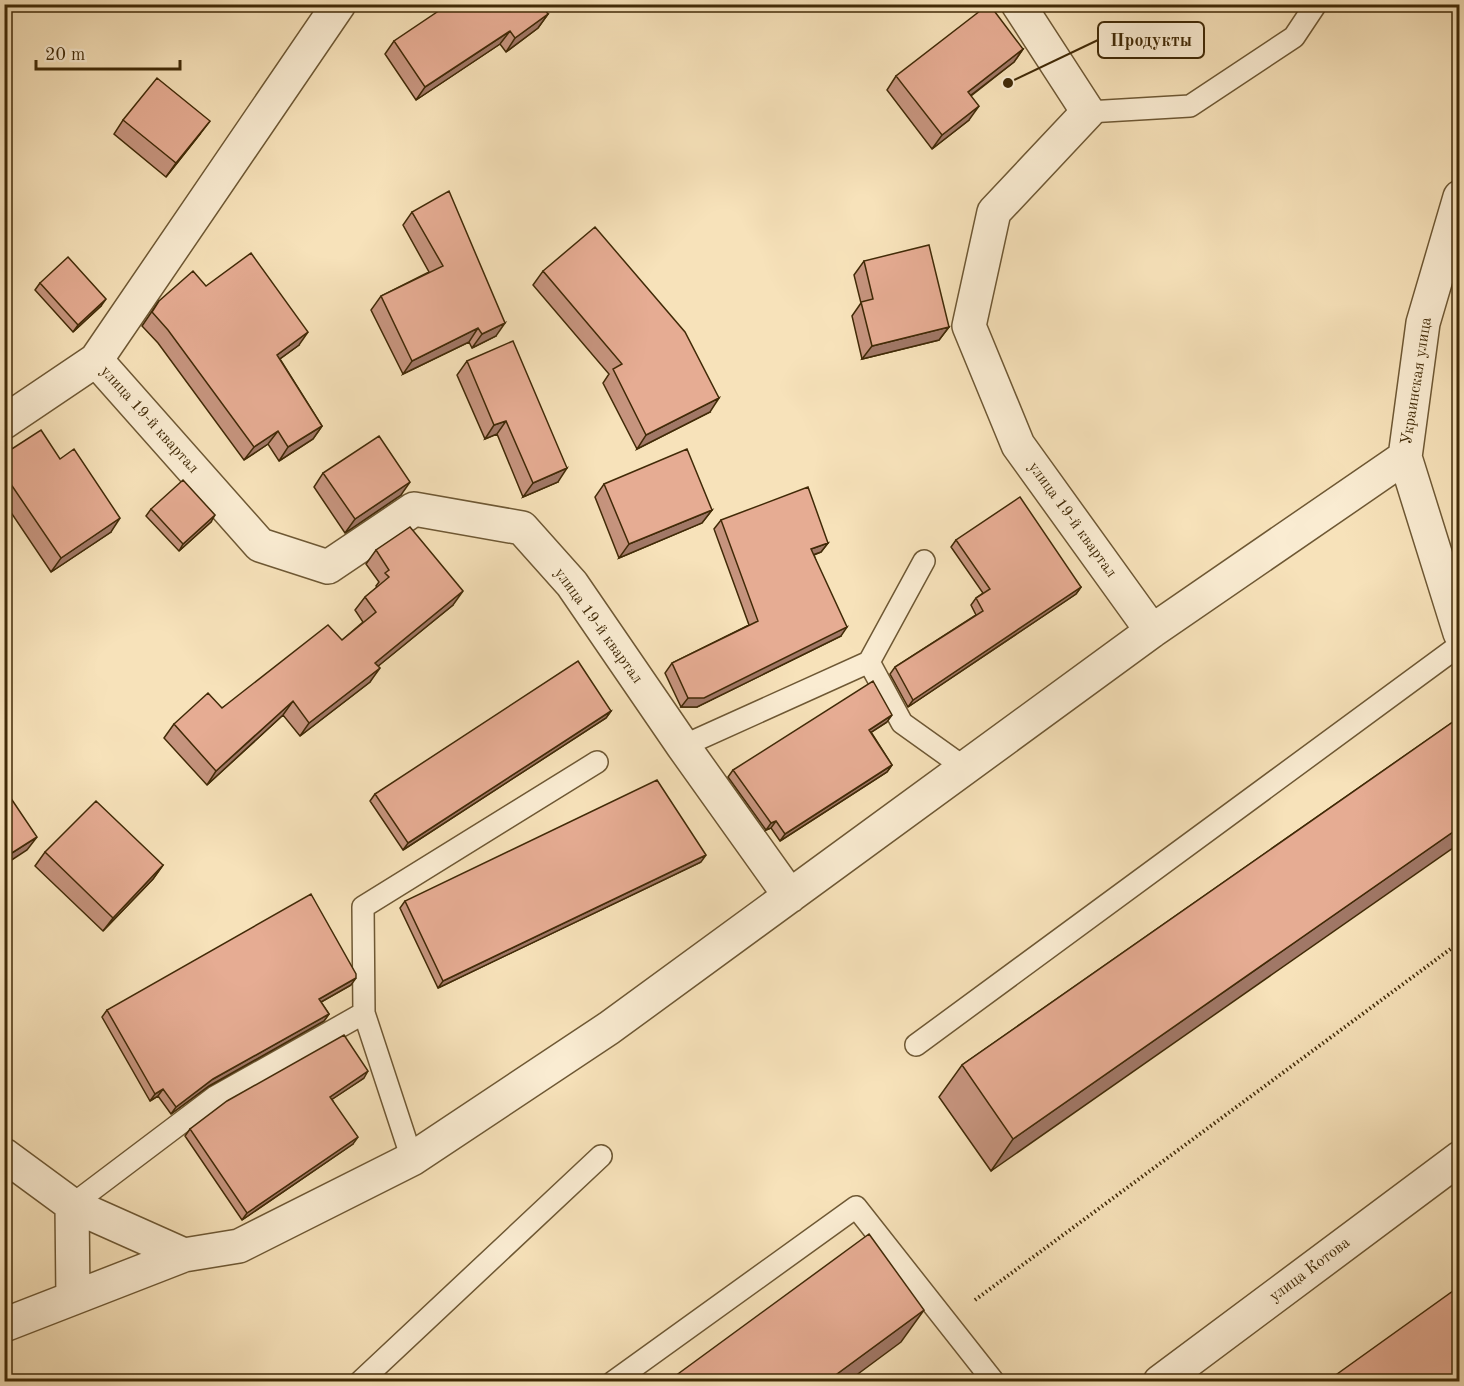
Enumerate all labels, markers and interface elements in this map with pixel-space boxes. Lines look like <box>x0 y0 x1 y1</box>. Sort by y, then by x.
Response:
callout: Продукты <box>1098 22 1204 58</box>
text: Продукты <box>1110 32 1192 50</box>
scale bar <box>36 33 180 71</box>
text: 20 m <box>45 46 85 64</box>
street label: Украинская улица <box>1399 316 1435 446</box>
street label: улица 19-й квартал <box>97 363 201 477</box>
street label: улица 19-й квартал <box>1025 459 1119 581</box>
street label: улица 19-й квартал <box>551 565 645 687</box>
street label: улица Котова <box>1267 1235 1353 1305</box>

